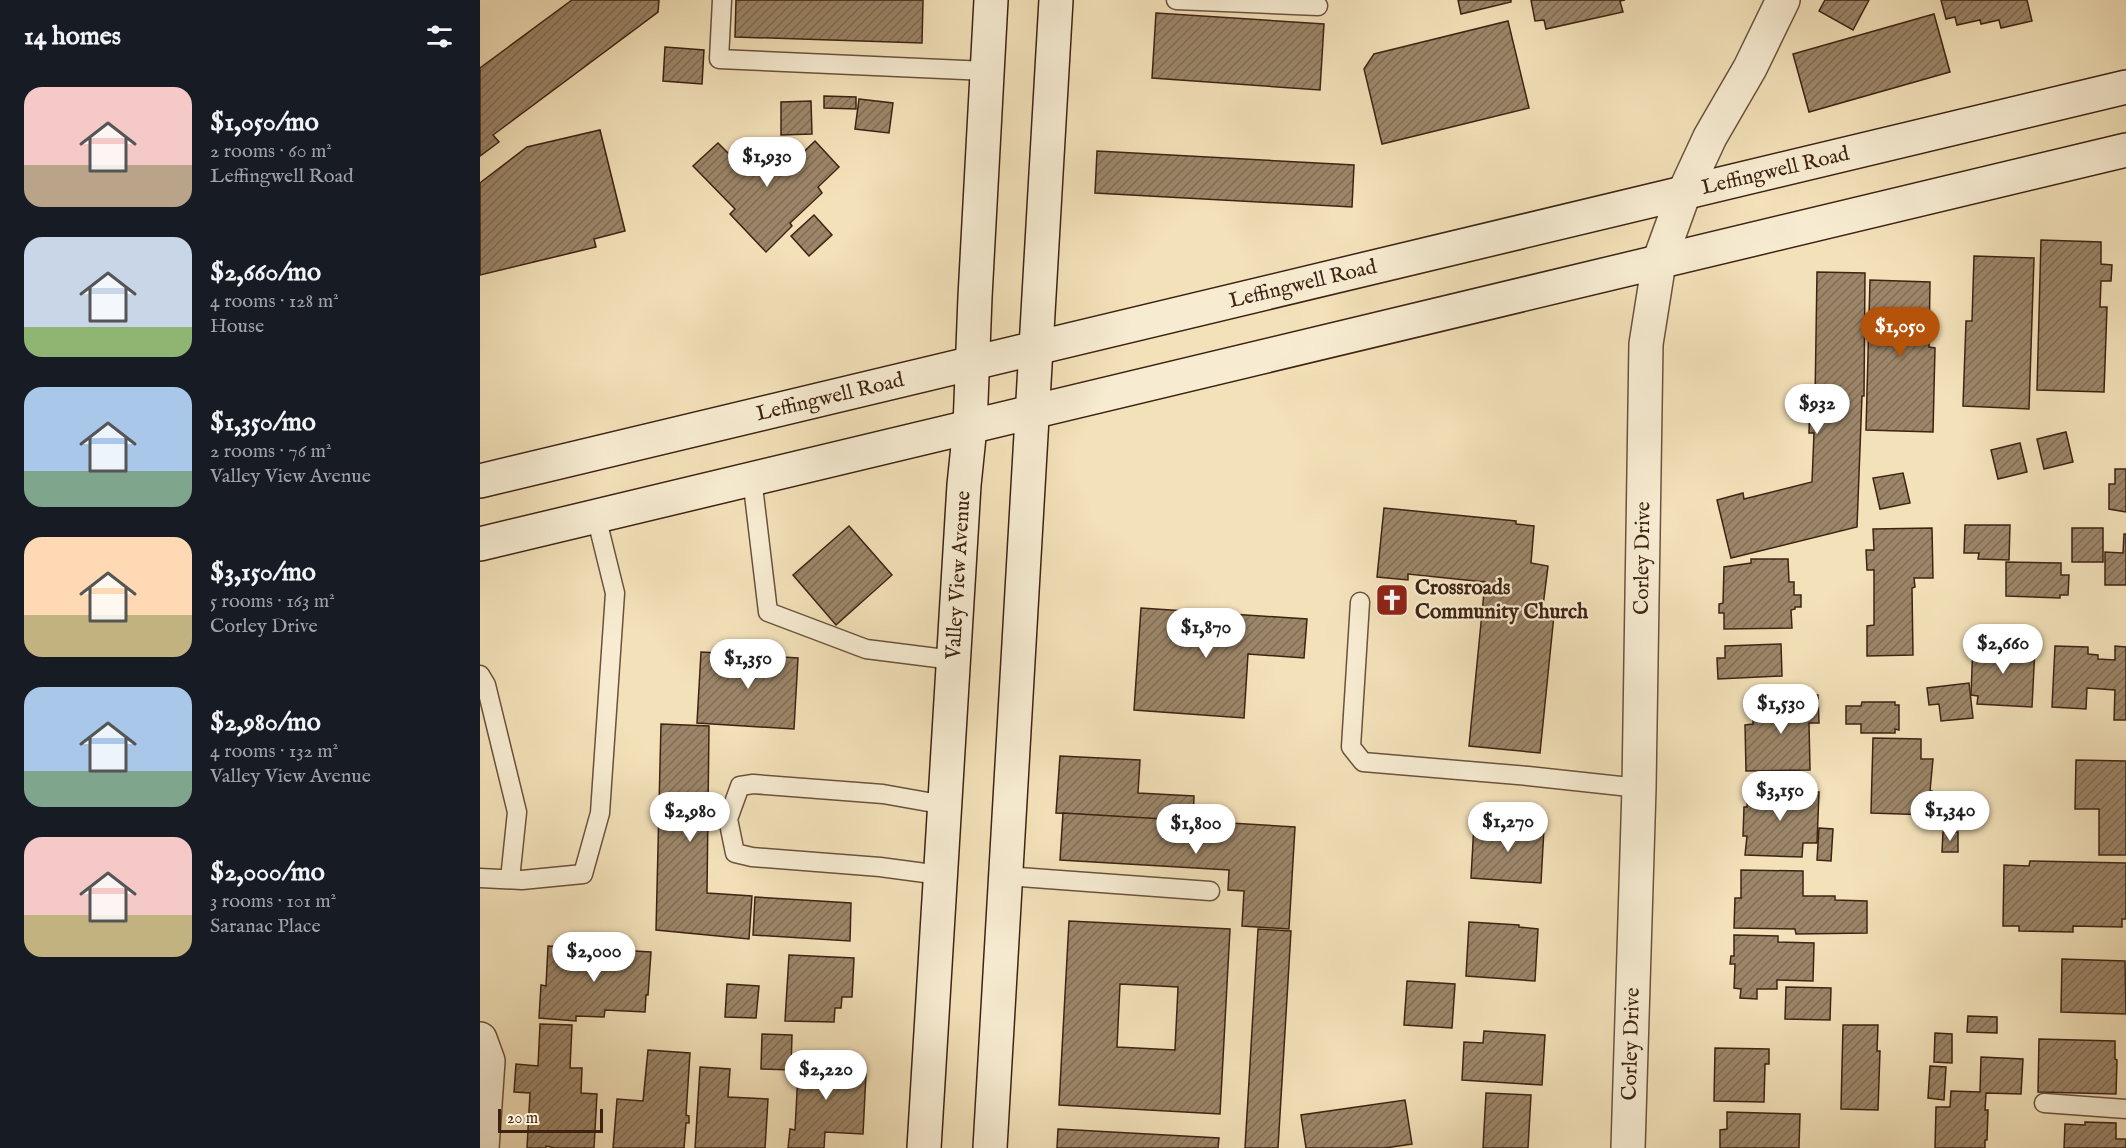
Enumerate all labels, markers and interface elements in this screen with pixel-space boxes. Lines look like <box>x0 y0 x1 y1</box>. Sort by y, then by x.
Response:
text: 14 homes <box>24 20 121 53</box>
icon: filters <box>423 20 456 53</box>
text: $1,050/mo <box>210 106 319 139</box>
icon: home <box>72 111 144 183</box>
pin: $1,930 <box>718 137 816 188</box>
text: 2 rooms · 60 m² <box>210 139 332 164</box>
street label: Leffingwell Road <box>1699 140 1853 202</box>
text: $1,930 <box>742 144 792 169</box>
text: Leffingwell Road <box>210 164 354 189</box>
street label: Leffingwell Road <box>1226 253 1380 315</box>
text: $2,660/mo <box>210 256 321 289</box>
icon: home <box>72 261 144 333</box>
text: 4 rooms · 128 m² <box>210 289 339 314</box>
pin: $1,050 <box>1851 307 1949 358</box>
text: House <box>210 314 264 339</box>
text: $1,050 <box>1875 314 1925 339</box>
street label: Leffingwell Road <box>754 366 907 428</box>
pin: $932 <box>1781 384 1853 435</box>
text: $932 <box>1799 391 1835 416</box>
text: $1,350/mo <box>210 406 316 439</box>
icon: home <box>72 411 144 483</box>
text: 2 rooms · 76 m² <box>210 439 331 464</box>
text: Valley View Avenue <box>210 464 371 489</box>
street label: Valley View Avenue <box>940 490 977 661</box>
street label: Corley Drive <box>1628 501 1657 615</box>
text: $3,150/mo <box>210 556 316 589</box>
icon: home <box>72 561 144 633</box>
place label: Crossroads Community Church <box>1415 575 1589 626</box>
church icon: Crossroads Community Church <box>1374 582 1410 618</box>
text: 5 rooms · 163 m² <box>210 589 335 614</box>
pin: $1,870 <box>1157 608 1255 659</box>
text: Corley Drive <box>210 614 318 639</box>
text: $1,870 <box>1181 615 1231 640</box>
pin: $2,660 <box>1954 624 2052 675</box>
text: $2,660 <box>1977 631 2029 656</box>
pin: $1,350 <box>699 639 797 690</box>
text: $1,350 <box>724 646 772 671</box>
pin: $1,530 <box>1732 684 1830 735</box>
text: $1,530 <box>1757 691 1805 716</box>
text: $2,980/mo <box>210 706 321 739</box>
icon: home <box>72 711 144 783</box>
text: 4 rooms · 132 m² <box>210 739 338 764</box>
text: Valley View Avenue <box>210 764 371 789</box>
pin: $3,150 <box>1731 771 1829 822</box>
text: $3,150 <box>1756 778 1804 803</box>
pin: $1,340 <box>1901 791 1999 842</box>
pin: $2,980 <box>641 792 739 843</box>
text: $1,340 <box>1925 798 1975 823</box>
text: $2,980 <box>664 799 716 824</box>
pin: $1,270 <box>1459 802 1557 853</box>
pin: $1,800 <box>1147 804 1245 855</box>
text: $1,270 <box>1482 809 1534 834</box>
text: $1,800 <box>1170 811 1222 836</box>
text: $2,000/mo <box>210 856 325 889</box>
icon: home <box>72 861 144 933</box>
text: 3 rooms · 101 m² <box>210 889 336 914</box>
text: Saranac Place <box>210 914 321 939</box>
pin: $2,000 <box>545 932 643 983</box>
text: $2,000 <box>566 939 622 964</box>
street label: Corley Drive <box>1616 987 1646 1101</box>
pin: $2,220 <box>777 1050 875 1101</box>
text: $2,220 <box>799 1057 853 1082</box>
scale bar <box>498 1106 603 1134</box>
text: 20 m <box>507 1109 538 1129</box>

